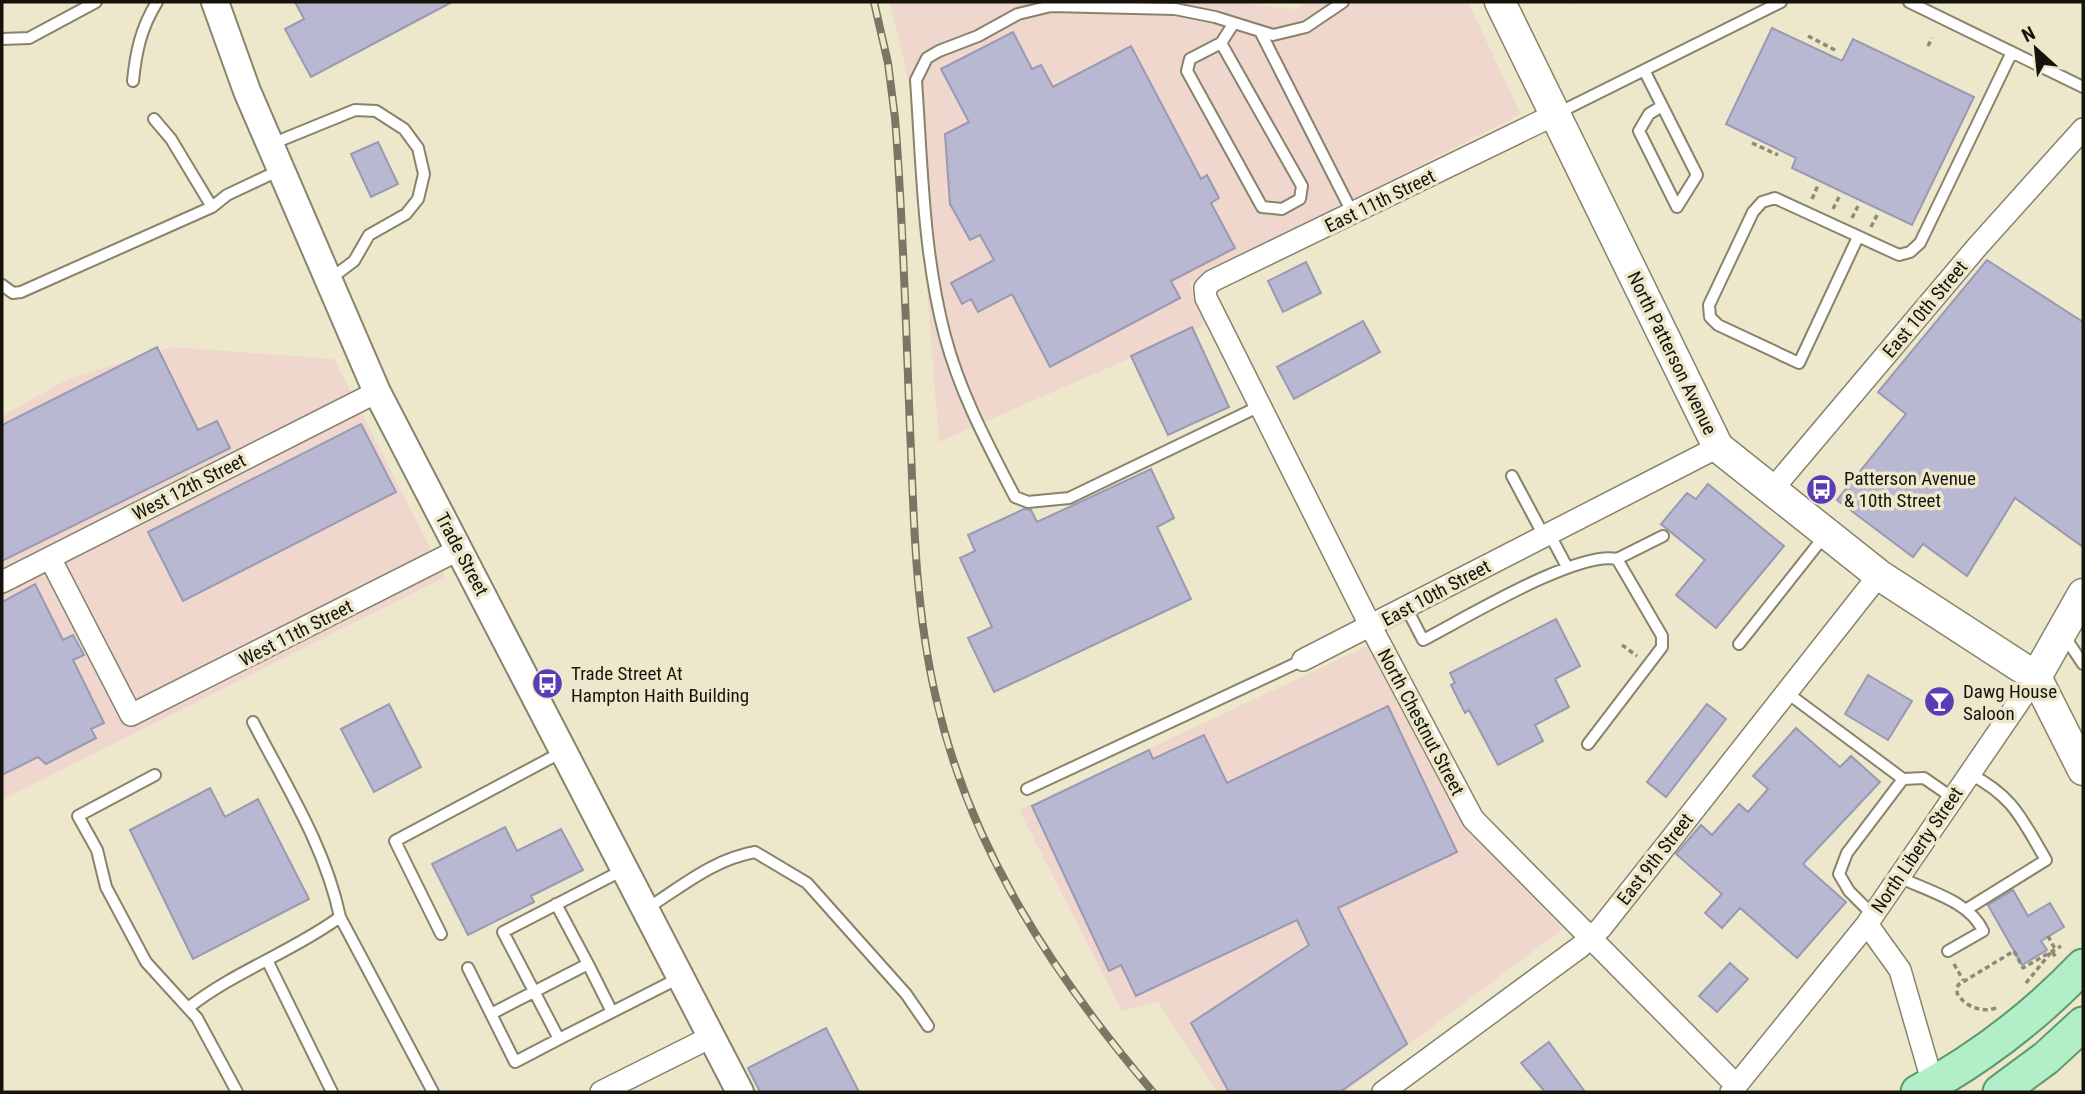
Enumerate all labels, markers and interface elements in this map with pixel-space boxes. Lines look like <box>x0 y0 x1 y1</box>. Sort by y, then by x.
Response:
north arrow <box>2001 14 2071 84</box>
text: N <box>2018 21 2039 47</box>
street label: East 11th Street <box>1321 164 1439 238</box>
street label: East 10th Street <box>1878 256 1972 362</box>
street label: North Patterson Avenue <box>1623 268 1722 438</box>
street label: West 12th Street <box>128 449 250 525</box>
place label: Patterson Avenue & 10th Street <box>1844 467 1976 512</box>
bus stop icon: Patterson Avenue & 10th Street <box>1804 472 1838 506</box>
street label: Trade Street <box>430 508 494 600</box>
street label: East 10th Street <box>1378 555 1494 631</box>
street label: West 11th Street <box>235 595 357 671</box>
street label: North Chestnut Street <box>1373 645 1469 799</box>
place label: Trade Street At Hampton Haith Building <box>571 662 749 707</box>
bus stop icon: Trade Street At Hampton Haith Building <box>531 667 565 701</box>
place label: Dawg House Saloon <box>1963 680 2057 725</box>
bar icon: Dawg House Saloon <box>1923 685 1957 719</box>
street label: North Liberty Street <box>1866 783 1968 917</box>
street label: East 9th Street <box>1612 808 1698 910</box>

